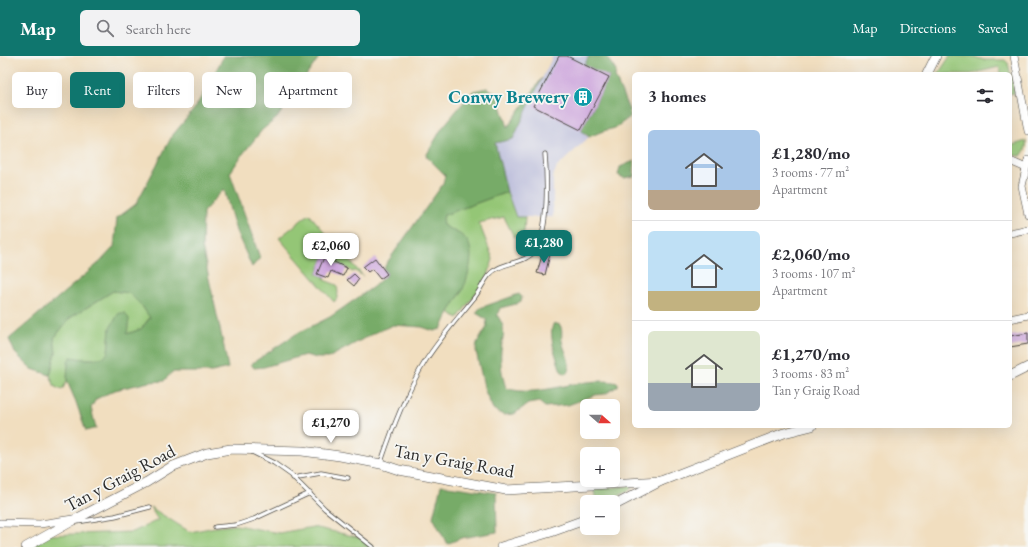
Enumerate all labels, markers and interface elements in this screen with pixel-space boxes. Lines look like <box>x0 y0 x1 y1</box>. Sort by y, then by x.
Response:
search box <box>80 10 360 46</box>
text: Map <box>20 16 56 41</box>
icon: search <box>94 17 116 39</box>
text: Search here <box>126 19 191 38</box>
text: Map <box>852 19 878 37</box>
text: Directions <box>900 19 956 37</box>
text: Saved <box>978 19 1008 37</box>
chip: Buy <box>12 72 62 108</box>
chip: Rent <box>70 72 125 108</box>
chip: Filters <box>133 72 194 108</box>
chip: New <box>202 72 256 108</box>
chip: Apartment <box>264 72 352 108</box>
place label: Conwy Brewery <box>448 85 569 108</box>
text: 3 homes <box>648 85 706 107</box>
icon: filters <box>974 85 996 107</box>
building icon: Conwy Brewery <box>572 86 594 108</box>
text: £1,280/mo <box>772 142 850 164</box>
icon: home <box>680 146 728 194</box>
text: 3 rooms · 77 m² <box>772 164 849 181</box>
text: Apartment <box>772 181 827 198</box>
pin: £1,280 <box>511 230 577 264</box>
pin: £2,060 <box>298 233 364 267</box>
text: £1,280 <box>525 234 563 251</box>
text: £2,060 <box>312 237 350 254</box>
text: £2,060/mo <box>772 243 850 265</box>
icon: home <box>680 247 728 295</box>
text: 3 rooms · 107 m² <box>772 265 856 282</box>
text: Apartment <box>772 282 827 299</box>
text: £1,270/mo <box>772 343 850 365</box>
icon: home <box>680 347 728 395</box>
text: 3 rooms · 83 m² <box>772 365 849 382</box>
text: Tan y Graig Road <box>772 382 860 399</box>
north arrow <box>580 399 620 439</box>
map controls <box>580 399 620 535</box>
pin: £1,270 <box>298 410 364 444</box>
text: £1,270 <box>312 414 350 431</box>
street label: Tan y Graig Road <box>61 438 180 516</box>
street label: Tan y Graig Road <box>392 439 517 483</box>
button: + <box>580 447 620 487</box>
button: − <box>580 495 620 535</box>

